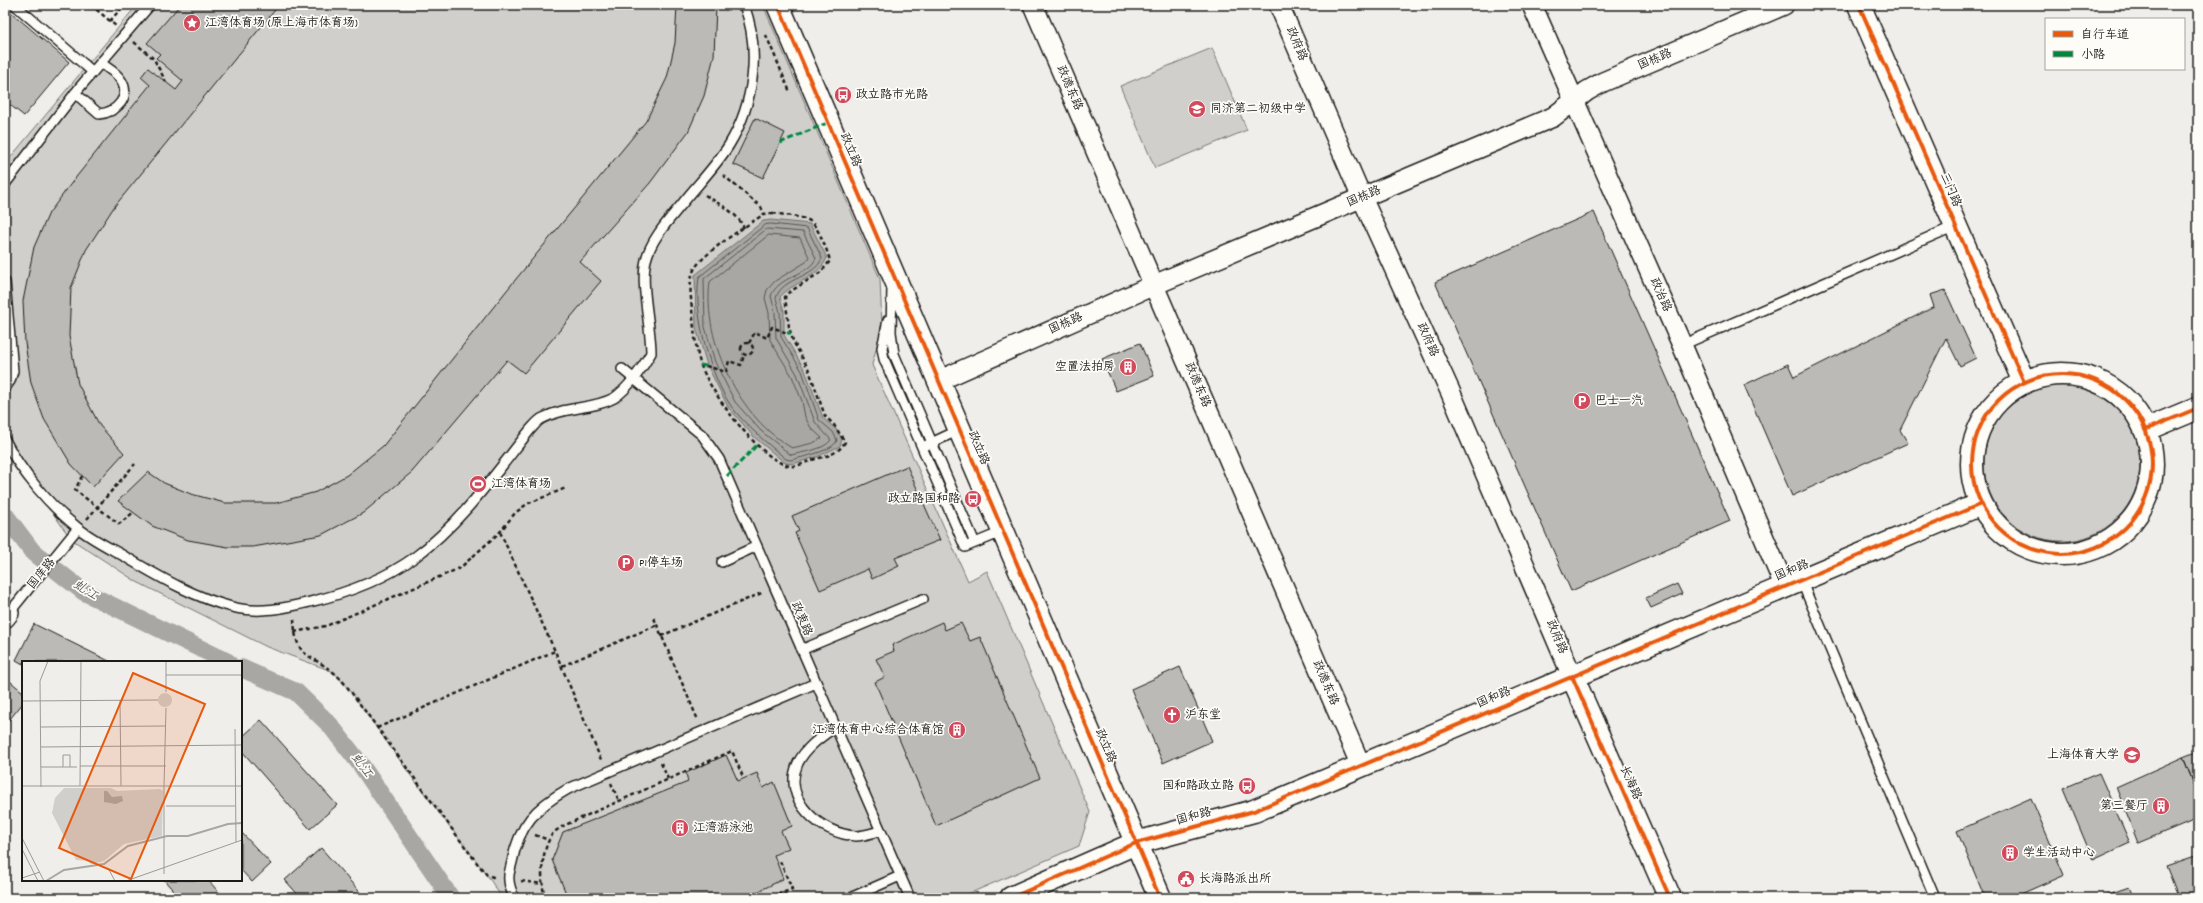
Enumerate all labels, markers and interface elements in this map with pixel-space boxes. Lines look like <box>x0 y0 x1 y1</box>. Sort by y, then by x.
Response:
place icon: 江湾体育场 (原上海市体育场) <box>182 13 202 33</box>
place label: 江湾体育场 (原上海市体育场) <box>205 15 358 32</box>
legend <box>2045 18 2185 70</box>
street label: 政府路 <box>1281 24 1311 64</box>
text: 自行车道 <box>2081 27 2129 44</box>
street label: 国栋路 <box>1635 45 1675 75</box>
text: 小路 <box>2081 47 2105 64</box>
street label: 政德东路 <box>1052 63 1086 113</box>
bus stop icon: 政立路市光路 <box>833 85 853 105</box>
place label: 政立路市光路 <box>856 87 928 104</box>
school or university icon: 同济第二初级中学 <box>1187 99 1207 119</box>
place label: 同济第二初级中学 <box>1210 101 1306 118</box>
street label: 政立路 <box>835 130 865 170</box>
street label: 三门路 <box>1935 170 1965 210</box>
street label: 国栋路 <box>1344 182 1384 212</box>
street label: 政治路 <box>1645 275 1675 315</box>
street label: 国栋路 <box>1046 309 1086 339</box>
street label: 政府路 <box>1412 320 1442 360</box>
building icon: 空置法拍房 <box>1118 357 1138 377</box>
place label: 空置法拍房 <box>1055 359 1115 376</box>
street label: 政德东路 <box>1180 360 1214 410</box>
parking icon: 巴士一汽 <box>1572 391 1592 411</box>
place label: 巴士一汽 <box>1595 393 1643 410</box>
street label: 政立路 <box>963 428 993 468</box>
sports icon: 江湾体育场 <box>468 474 488 494</box>
place label: 江湾体育场 <box>491 476 551 493</box>
bus stop icon: 政立路国和路 <box>963 489 983 509</box>
place label: 政立路国和路 <box>888 491 960 508</box>
parking icon: P1停车场 <box>616 553 636 573</box>
street label: 国庠路 <box>24 555 60 593</box>
place label: P1停车场 <box>639 555 683 572</box>
street label: 国和路 <box>1772 556 1812 586</box>
water label: 虬江 <box>69 576 102 606</box>
street label: 政衷路 <box>786 599 816 639</box>
street label: 政府路 <box>1541 617 1571 657</box>
street label: 政德东路 <box>1308 658 1342 708</box>
inset map <box>22 661 242 881</box>
street label: 国和路 <box>1474 683 1514 713</box>
church icon: 沪东堂 <box>1162 705 1182 725</box>
place label: 沪东堂 <box>1185 707 1221 724</box>
building icon: 江湾体育中心综合体育馆 <box>947 720 967 740</box>
place label: 江湾体育中心综合体育馆 <box>812 722 944 739</box>
street label: 政立路 <box>1090 726 1120 766</box>
school or university icon: 上海体育大学 <box>2122 745 2142 765</box>
place label: 上海体育大学 <box>2047 747 2119 764</box>
water label: 虬江 <box>346 750 377 783</box>
street label: 长海路 <box>1615 763 1645 803</box>
bus stop icon: 国和路政立路 <box>1237 776 1257 796</box>
place label: 国和路政立路 <box>1162 778 1234 795</box>
building icon: 第三餐厅 <box>2151 796 2171 816</box>
place label: 第三餐厅 <box>2100 798 2148 815</box>
street label: 国和路 <box>1174 804 1214 830</box>
building icon: 江湾游泳池 <box>670 818 690 838</box>
place label: 江湾游泳池 <box>693 820 753 837</box>
building icon: 学生活动中心 <box>2000 843 2020 863</box>
place label: 学生活动中心 <box>2023 845 2095 862</box>
public building icon: 长海路派出所 <box>1176 869 1196 889</box>
place label: 长海路派出所 <box>1199 871 1272 888</box>

